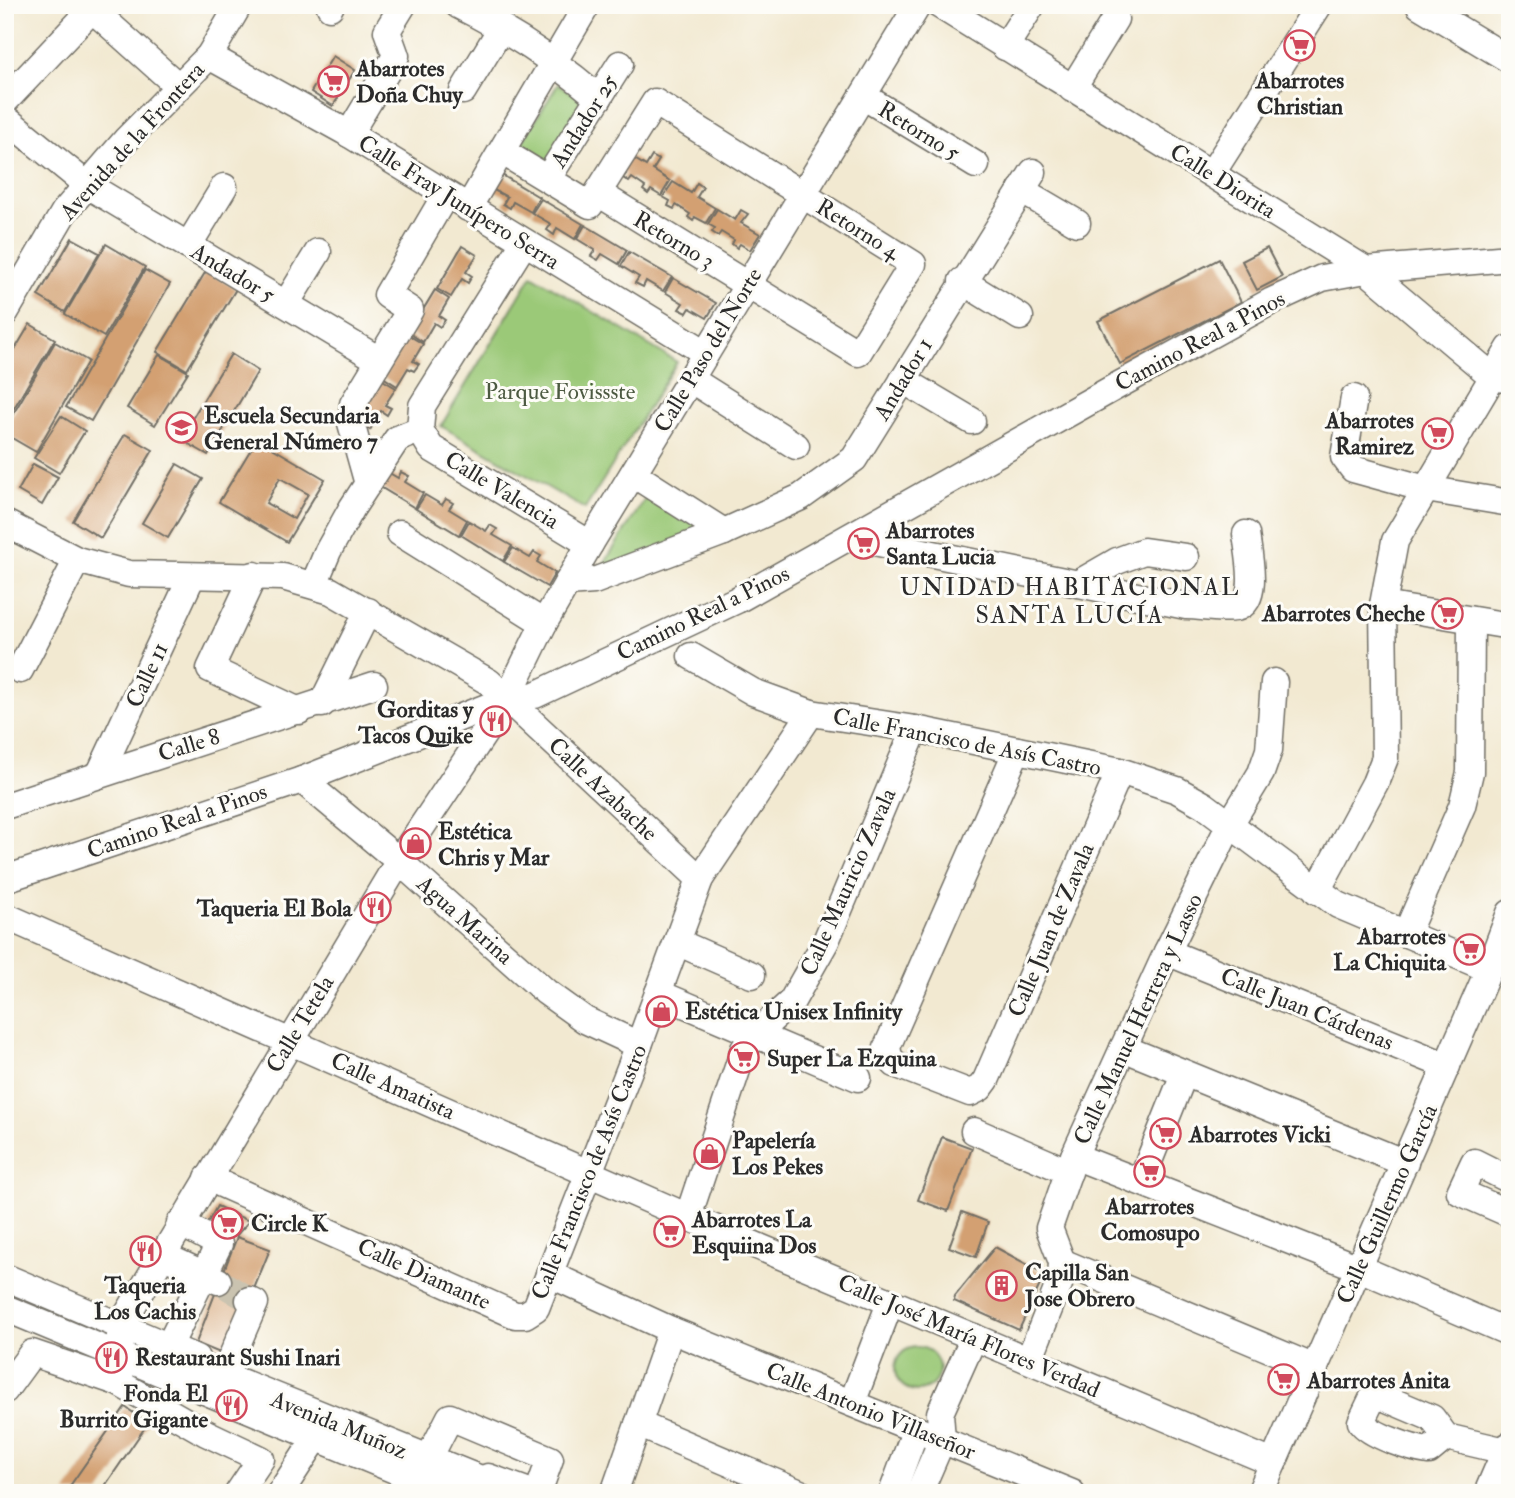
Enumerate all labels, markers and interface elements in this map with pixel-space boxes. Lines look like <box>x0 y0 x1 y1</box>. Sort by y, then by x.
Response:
supermarket icon: Abarrotes Christian <box>1283 29 1317 63</box>
place label: Abarrotes Doña Chuy <box>355 54 464 110</box>
street label: Avenida de la Frontera <box>53 55 211 227</box>
supermarket icon: Abarrotes Doña Chuy <box>316 64 350 98</box>
place label: Abarrotes Christian <box>1255 66 1344 121</box>
street label: Andador 25 <box>543 69 624 174</box>
street label: Retorno 5 <box>873 95 965 167</box>
street label: Calle Fray Junípero Serra <box>352 128 566 277</box>
street label: Calle Diorita <box>1165 137 1282 225</box>
street label: Retorno 4 <box>811 192 906 267</box>
street label: Retorno 3 <box>628 205 720 275</box>
street label: Andador 5 <box>185 236 280 309</box>
street label: Calle Paso del Norte <box>647 262 769 438</box>
street label: Camino Real a Pinos <box>1110 284 1290 398</box>
street label: Andador 1 <box>867 332 939 426</box>
park label: Parque Fovissste <box>485 377 636 406</box>
place label: Escuela Secundaria General Número 7 <box>204 401 381 456</box>
place label: Abarrotes Ramirez <box>1325 406 1415 461</box>
school or university icon: Escuela Secundaria General Número 7 <box>164 411 198 445</box>
supermarket icon: Abarrotes Ramirez <box>1420 416 1454 450</box>
street label: Calle Valencia <box>440 445 565 536</box>
place label: Abarrotes Santa Lucia <box>885 516 997 571</box>
supermarket icon: Abarrotes Santa Lucia <box>846 526 880 560</box>
street label: Camino Real a Pinos <box>612 559 794 667</box>
district label: UNIDAD HABITACIONAL SANTA LUCÍA <box>900 572 1240 631</box>
supermarket icon: Abarrotes Cheche <box>1431 596 1465 630</box>
place label: Abarrotes Cheche <box>1261 599 1425 628</box>
street label: Calle 11 <box>119 638 175 712</box>
place label: Gorditas y Tacos Quike <box>357 695 474 750</box>
street label: Calle Francisco de Asís Castro <box>830 702 1104 782</box>
restaurant icon: Gorditas y Tacos Quike <box>479 705 513 739</box>
street label: Calle 8 <box>155 722 224 768</box>
street label: Calle Azabache <box>542 731 664 847</box>
street label: Camino Real a Pinos <box>83 777 271 865</box>
street label: Calle Mauricio Zavala <box>794 783 903 980</box>
place label: Estética Chris y Mar <box>438 817 550 873</box>
shop icon: Estética Chris y Mar <box>398 827 432 861</box>
street label: Calle Juan de Zavala <box>1001 838 1101 1021</box>
street label: Agua Marina <box>410 868 520 971</box>
street label: Calle Manuel Herrera y Lasso <box>1067 889 1209 1149</box>
restaurant icon: Taqueria El Bola <box>358 891 392 925</box>
place label: Taqueria El Bola <box>196 894 354 924</box>
place label: Abarrotes La Chiquita <box>1333 922 1448 978</box>
supermarket icon: Abarrotes La Chiquita <box>1452 932 1486 966</box>
street label: Calle Juan Cárdenas <box>1216 961 1398 1057</box>
street label: Calle Tetela <box>260 970 341 1078</box>
shop icon: Estética Unisex Infinity <box>645 994 679 1028</box>
place label: Estética Unisex Infinity <box>685 997 903 1027</box>
street label: Calle Francisco de Asís Castro <box>524 1040 654 1304</box>
supermarket icon: Super La Ezquina <box>727 1041 761 1075</box>
place label: Super La Ezquina <box>767 1044 938 1074</box>
street label: Calle Amatista <box>327 1046 460 1126</box>
street label: Calle Guillermo García <box>1330 1099 1444 1308</box>
supermarket icon: Abarrotes Vicki <box>1149 1117 1183 1151</box>
place label: Abarrotes Vicki <box>1188 1120 1331 1149</box>
place label: Papelería Los Pekes <box>732 1126 823 1181</box>
shop icon: Papelería Los Pekes <box>692 1136 726 1170</box>
supermarket icon: Abarrotes Comosupo <box>1133 1155 1167 1189</box>
place label: Abarrotes Comosupo <box>1100 1192 1200 1248</box>
place label: Abarrotes La Esquiina Dos <box>691 1205 817 1261</box>
supermarket icon: Circle K <box>211 1206 245 1240</box>
place label: Circle K <box>251 1209 329 1238</box>
supermarket icon: Abarrotes La Esquiina Dos <box>652 1215 686 1249</box>
street label: Calle Diamante <box>353 1232 495 1316</box>
restaurant icon: Taqueria Los Cachis <box>128 1234 162 1268</box>
place label: Capilla San Jose Obrero <box>1024 1258 1135 1314</box>
street label: Calle José María Flores Verdad <box>834 1268 1104 1404</box>
building icon: Capilla San Jose Obrero <box>985 1268 1019 1302</box>
place label: Taqueria Los Cachis <box>94 1271 196 1326</box>
restaurant icon: Restaurant Sushi Inari <box>95 1340 129 1374</box>
place label: Restaurant Sushi Inari <box>135 1343 340 1372</box>
street label: Calle Antonio Villaseñor <box>762 1356 980 1466</box>
supermarket icon: Abarrotes Anita <box>1267 1363 1301 1397</box>
place label: Abarrotes Anita <box>1306 1366 1451 1395</box>
place label: Fonda El Burrito Gigante <box>60 1379 209 1435</box>
street label: Avenida Muñoz <box>266 1384 411 1466</box>
restaurant icon: Fonda El Burrito Gigante <box>214 1389 248 1423</box>

